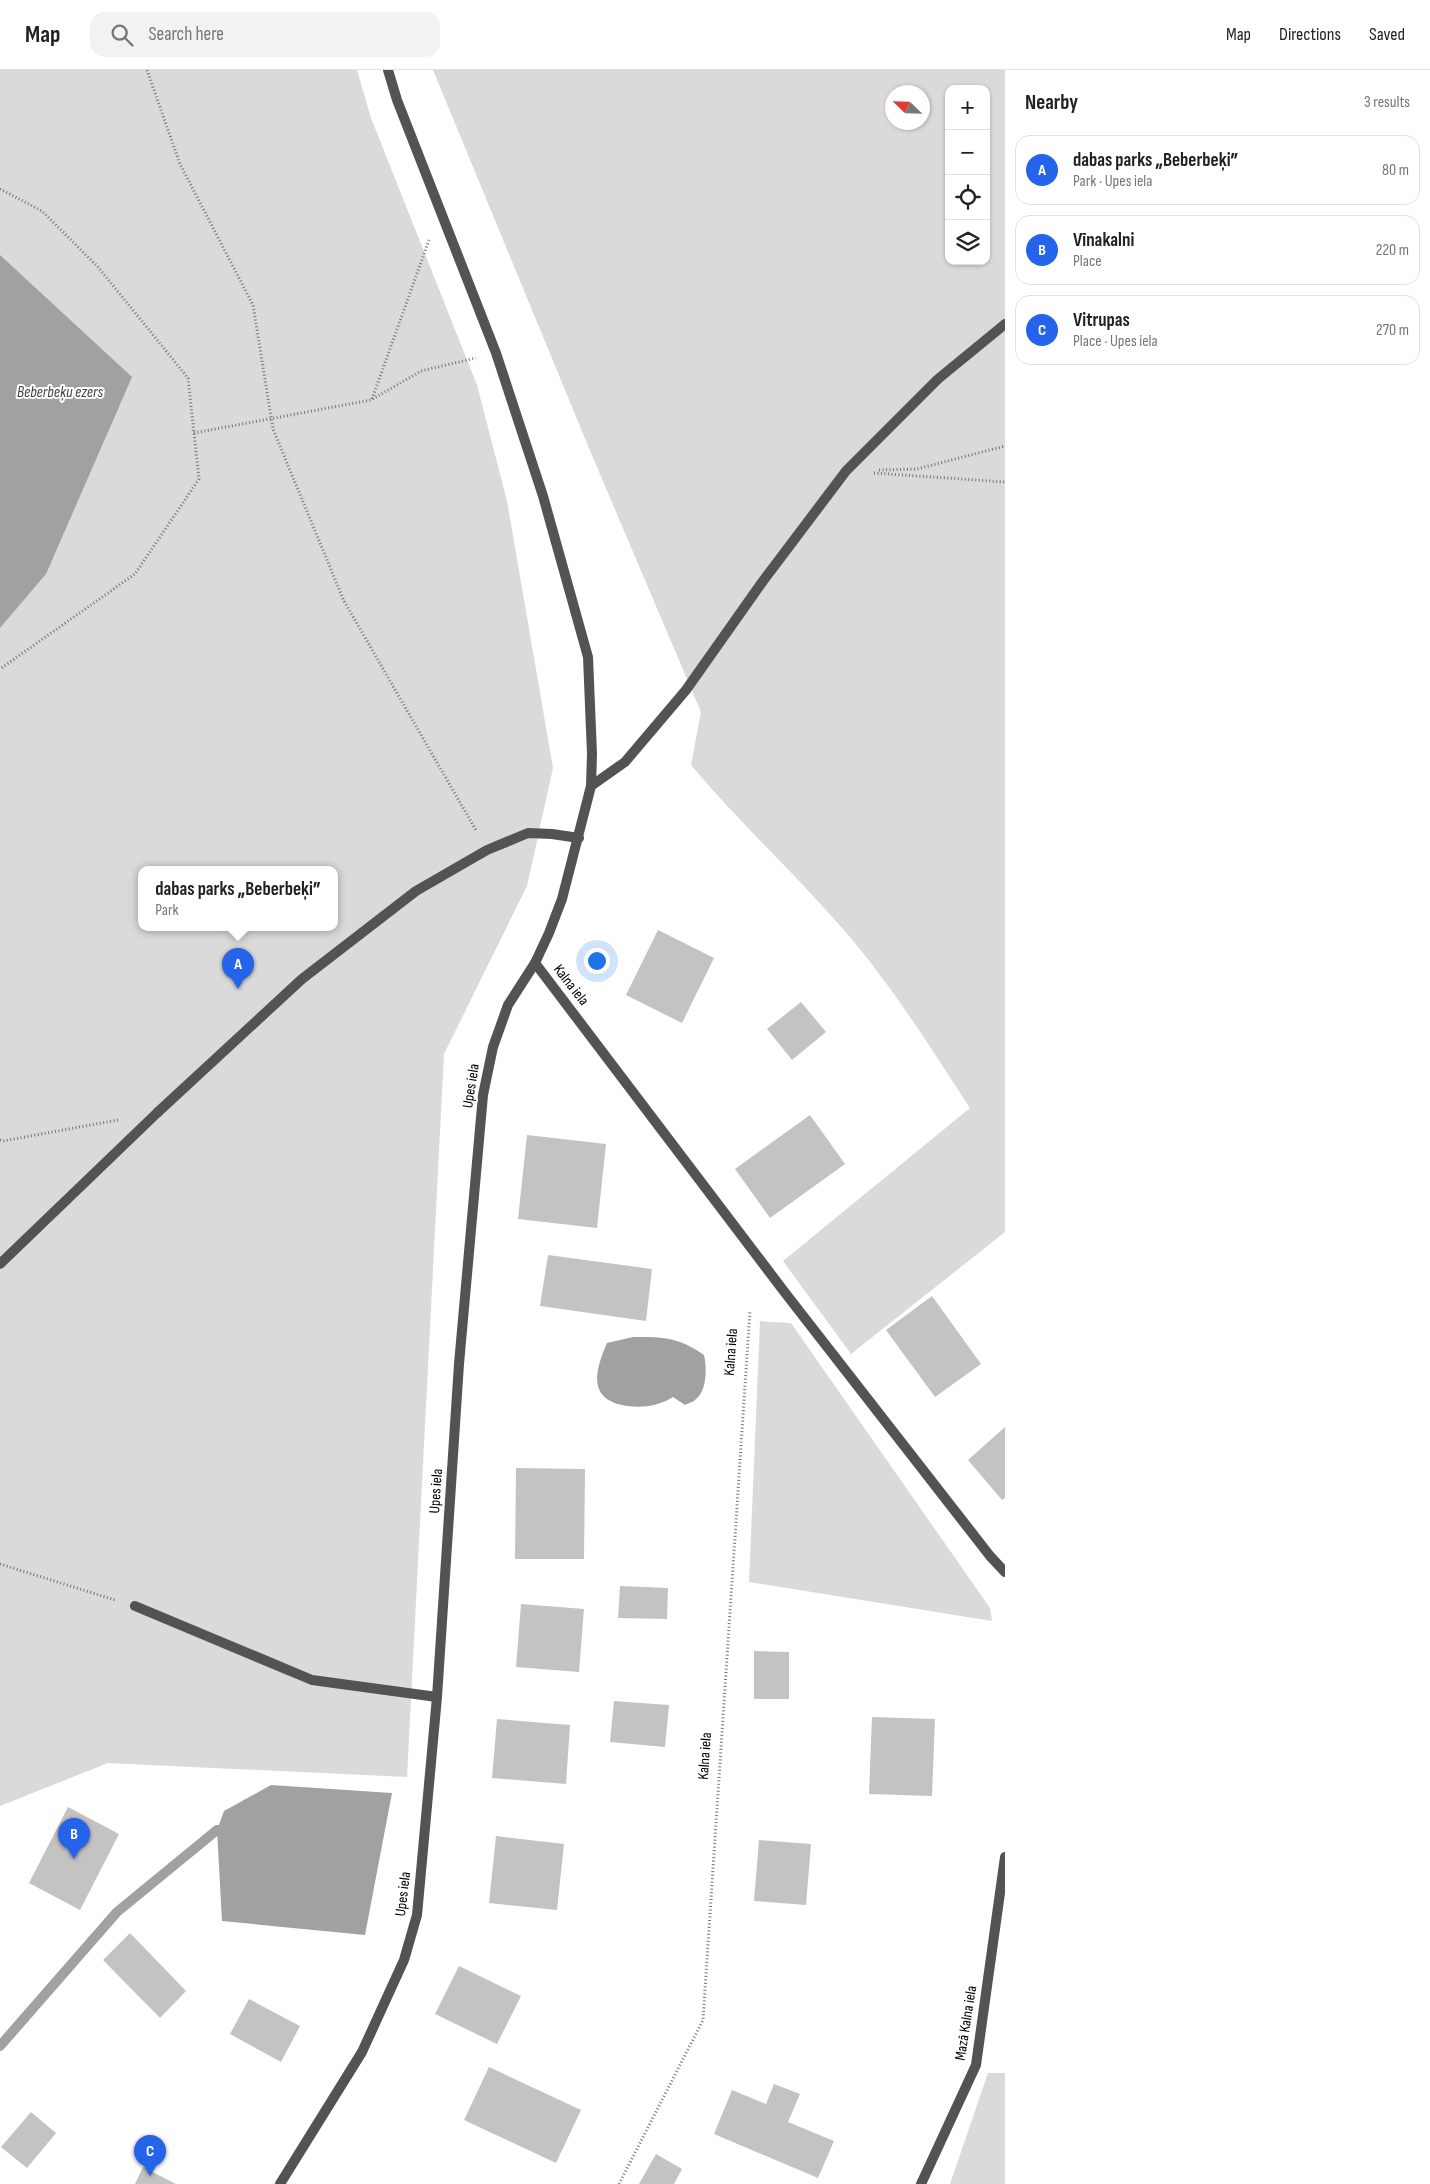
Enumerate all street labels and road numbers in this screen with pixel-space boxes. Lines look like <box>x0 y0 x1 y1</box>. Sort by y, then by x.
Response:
street label: Kalna iela <box>549 961 593 1010</box>
street label: Upes iela <box>458 1062 484 1110</box>
street label: Kalna iela <box>720 1328 742 1376</box>
street label: Upes iela <box>425 1468 447 1514</box>
street label: Kalna iela <box>694 1732 716 1780</box>
street label: Upes iela <box>391 1870 415 1917</box>
street label: Mazā Kalna iela <box>951 1984 981 2062</box>

